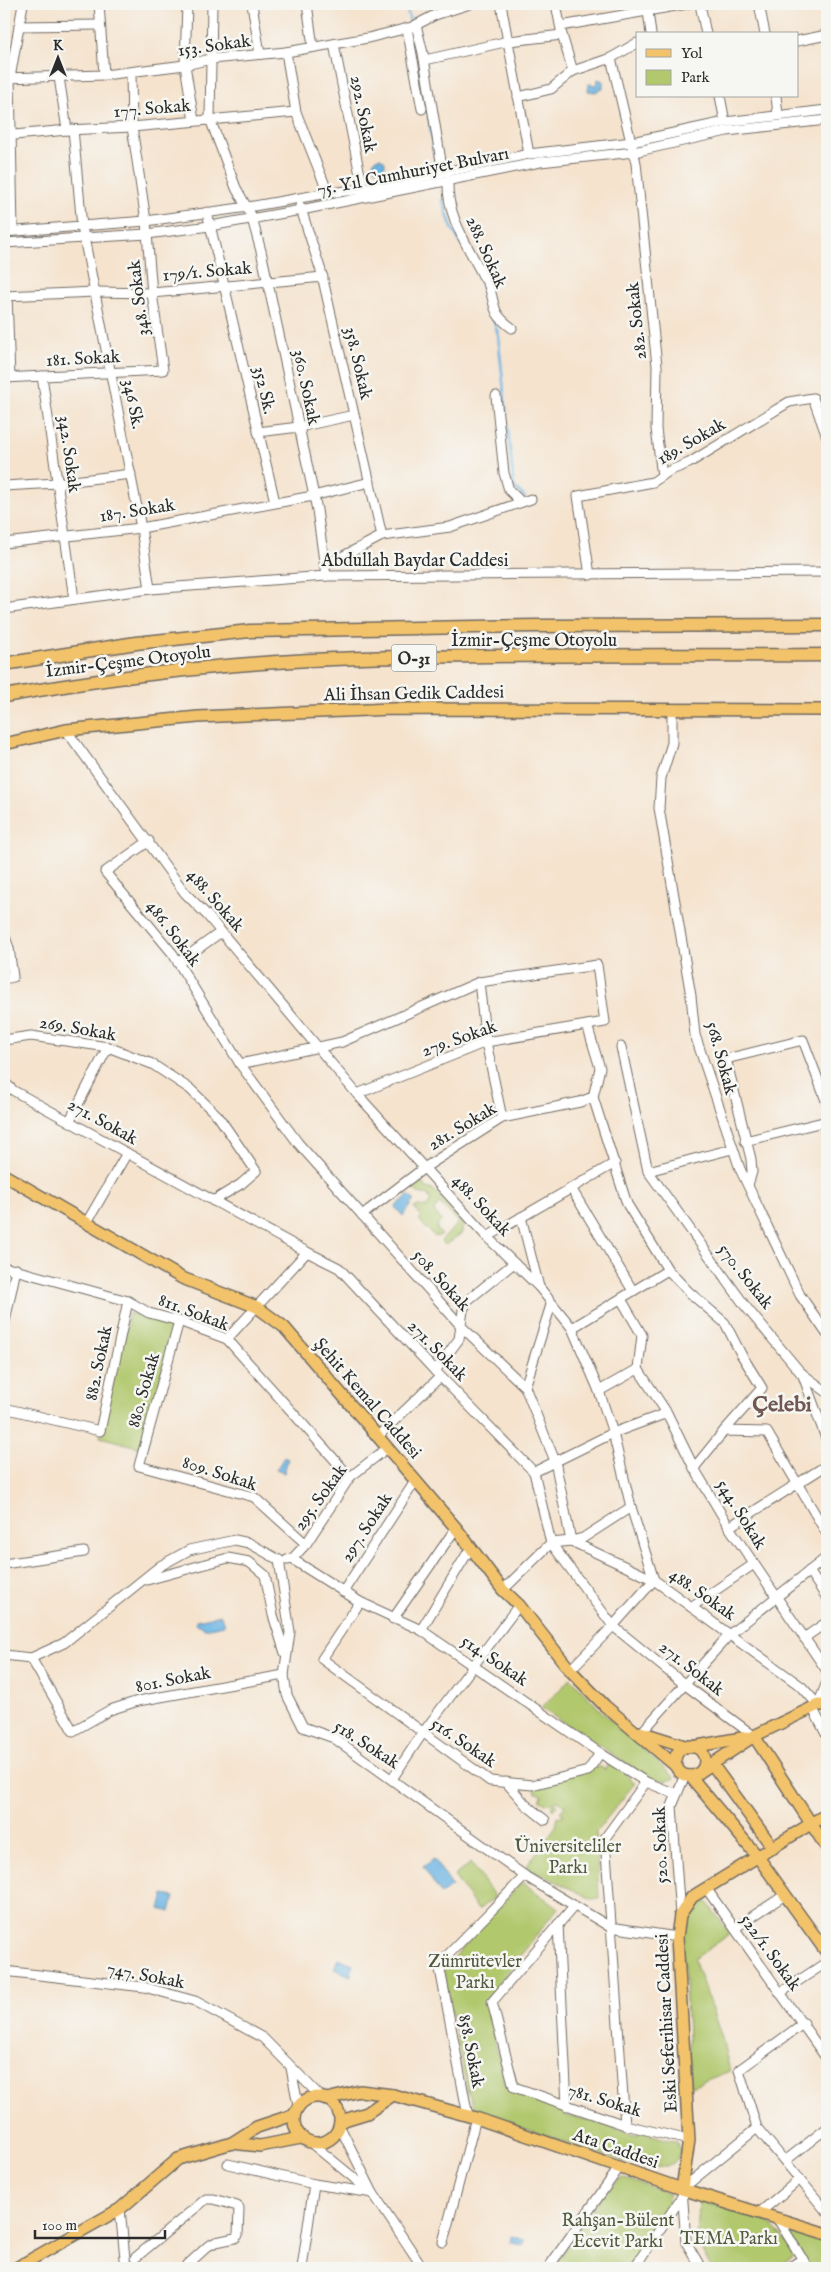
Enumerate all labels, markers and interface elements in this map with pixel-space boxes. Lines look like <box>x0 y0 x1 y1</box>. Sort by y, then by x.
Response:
street label: 153. Sokak <box>176 30 253 63</box>
north arrow <box>32 32 82 82</box>
legend <box>636 32 798 98</box>
text: K <box>53 37 64 55</box>
text: Yol <box>681 44 703 63</box>
text: Park <box>681 68 711 87</box>
street label: 292. Sokak <box>344 74 381 155</box>
street label: 177. Sokak <box>113 95 192 124</box>
street label: 75. Yıl Cumhuriyet Bulvarı <box>315 143 511 202</box>
street label: 288. Sokak <box>460 213 512 292</box>
street label: 179/1. Sokak <box>162 257 253 288</box>
street label: 348. Sokak <box>123 258 156 337</box>
street label: 282. Sokak <box>622 281 653 361</box>
street label: 358. Sokak <box>338 325 377 402</box>
street label: 181. Sokak <box>45 346 121 373</box>
street label: 360. Sokak <box>286 347 325 428</box>
street label: 352 Sk. <box>247 364 280 417</box>
street label: 346 Sk. <box>116 378 149 431</box>
street label: 189. Sokak <box>653 413 730 471</box>
street label: 342. Sokak <box>52 414 85 495</box>
street label: 187. Sokak <box>98 494 177 529</box>
street label: Abdullah Baydar Caddesi <box>320 550 509 573</box>
street label: İzmir-Çeşme Otoyolu <box>451 629 617 653</box>
street label: İzmir-Çeşme Otoyolu <box>44 640 212 684</box>
road number: O-31 <box>392 644 436 671</box>
street label: Ali İhsan Gedik Caddesi <box>323 680 505 708</box>
street label: 488. Sokak <box>181 865 249 938</box>
street label: 486. Sokak <box>140 896 205 972</box>
street label: 269. Sokak <box>38 1011 118 1048</box>
street label: 279. Sokak <box>419 1016 501 1063</box>
street label: 568. Sokak <box>700 1019 741 1098</box>
street label: 271. Sokak <box>63 1094 142 1151</box>
street label: 281. Sokak <box>424 1098 502 1157</box>
street label: 488. Sokak <box>446 1170 516 1242</box>
street label: 570. Sokak <box>712 1239 778 1315</box>
street label: 508. Sokak <box>407 1245 475 1317</box>
street label: 811. Sokak <box>155 1289 233 1338</box>
street label: 271. Sokak <box>402 1315 472 1387</box>
street label: 882. Sokak <box>80 1323 119 1403</box>
street label: Şehit Kemal Caddesi <box>308 1334 426 1464</box>
street label: 880. Sokak <box>123 1350 166 1430</box>
district label: Çelebi <box>752 1391 812 1419</box>
street label: 809. Sokak <box>179 1452 260 1497</box>
street label: 295. Sokak <box>289 1460 353 1536</box>
street label: 544. Sokak <box>710 1476 771 1554</box>
street label: 297. Sokak <box>336 1488 398 1567</box>
street label: 488. Sokak <box>664 1564 740 1627</box>
street label: 514. Sokak <box>456 1630 532 1692</box>
street label: 271. Sokak <box>654 1636 729 1702</box>
street label: 801. Sokak <box>134 1662 213 1699</box>
street label: 516. Sokak <box>426 1713 501 1774</box>
street label: 518. Sokak <box>329 1715 404 1775</box>
street label: 520. Sokak <box>649 1805 674 1884</box>
park label: Üniversiteliler Parkı <box>515 1835 622 1880</box>
street label: 522/1. Sokak <box>734 1910 806 1996</box>
street label: Eski Seferihisar Caddesi <box>651 1933 684 2113</box>
park label: Zümrütevler Parkı <box>428 1951 522 1995</box>
street label: 747. Sokak <box>105 1958 187 1995</box>
street label: 858. Sokak <box>452 2013 489 2090</box>
street label: 781. Sokak <box>565 2079 645 2124</box>
street label: Ata Caddesi <box>569 2124 662 2175</box>
scale bar <box>35 2207 165 2239</box>
park label: Rahşan-Bülent Ecevit Parkı <box>561 2210 675 2254</box>
text: 100 m <box>42 2216 78 2235</box>
park label: TEMA Parkı <box>680 2228 778 2251</box>

